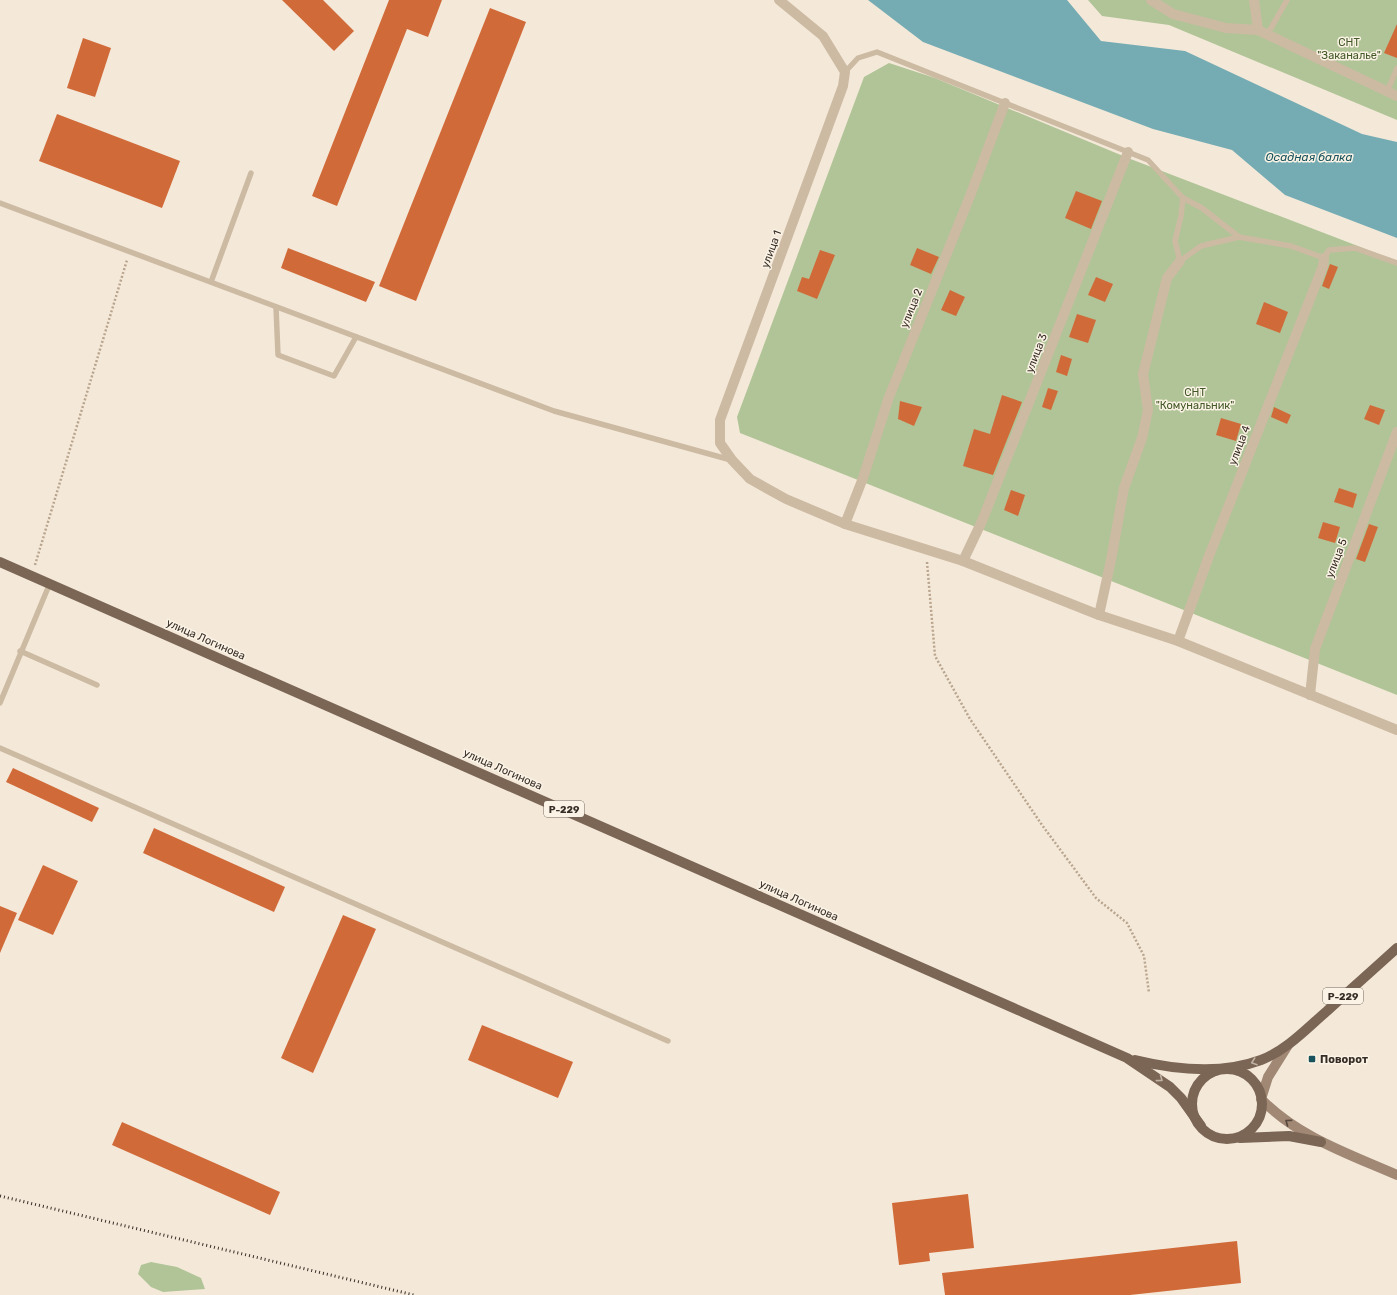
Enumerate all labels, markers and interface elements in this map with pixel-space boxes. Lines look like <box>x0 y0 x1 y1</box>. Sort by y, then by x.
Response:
park label: СНТ "Заканалье" <box>1317 36 1381 62</box>
water label: Осадная балка <box>1266 150 1352 164</box>
street label: улица 1 <box>759 229 784 270</box>
street label: улица 2 <box>898 287 925 330</box>
street label: улица 3 <box>1023 331 1050 375</box>
park label: СНТ "Комунальник" <box>1156 386 1234 412</box>
street label: улица 4 <box>1226 423 1253 467</box>
street label: улица 5 <box>1323 536 1350 580</box>
street label: улица Логинова <box>164 616 247 663</box>
street label: улица Логинова <box>461 746 544 793</box>
road number: Р-229 <box>544 801 584 817</box>
street label: улица Логинова <box>757 877 840 924</box>
road number: Р-229 <box>1323 988 1363 1004</box>
place label: Поворот <box>1320 1053 1368 1066</box>
marker: Поворот <box>1307 1054 1317 1064</box>
one-way arrow <box>1250 1057 1257 1066</box>
one-way arrow <box>1155 1074 1162 1081</box>
one-way arrow <box>1285 1119 1292 1127</box>

